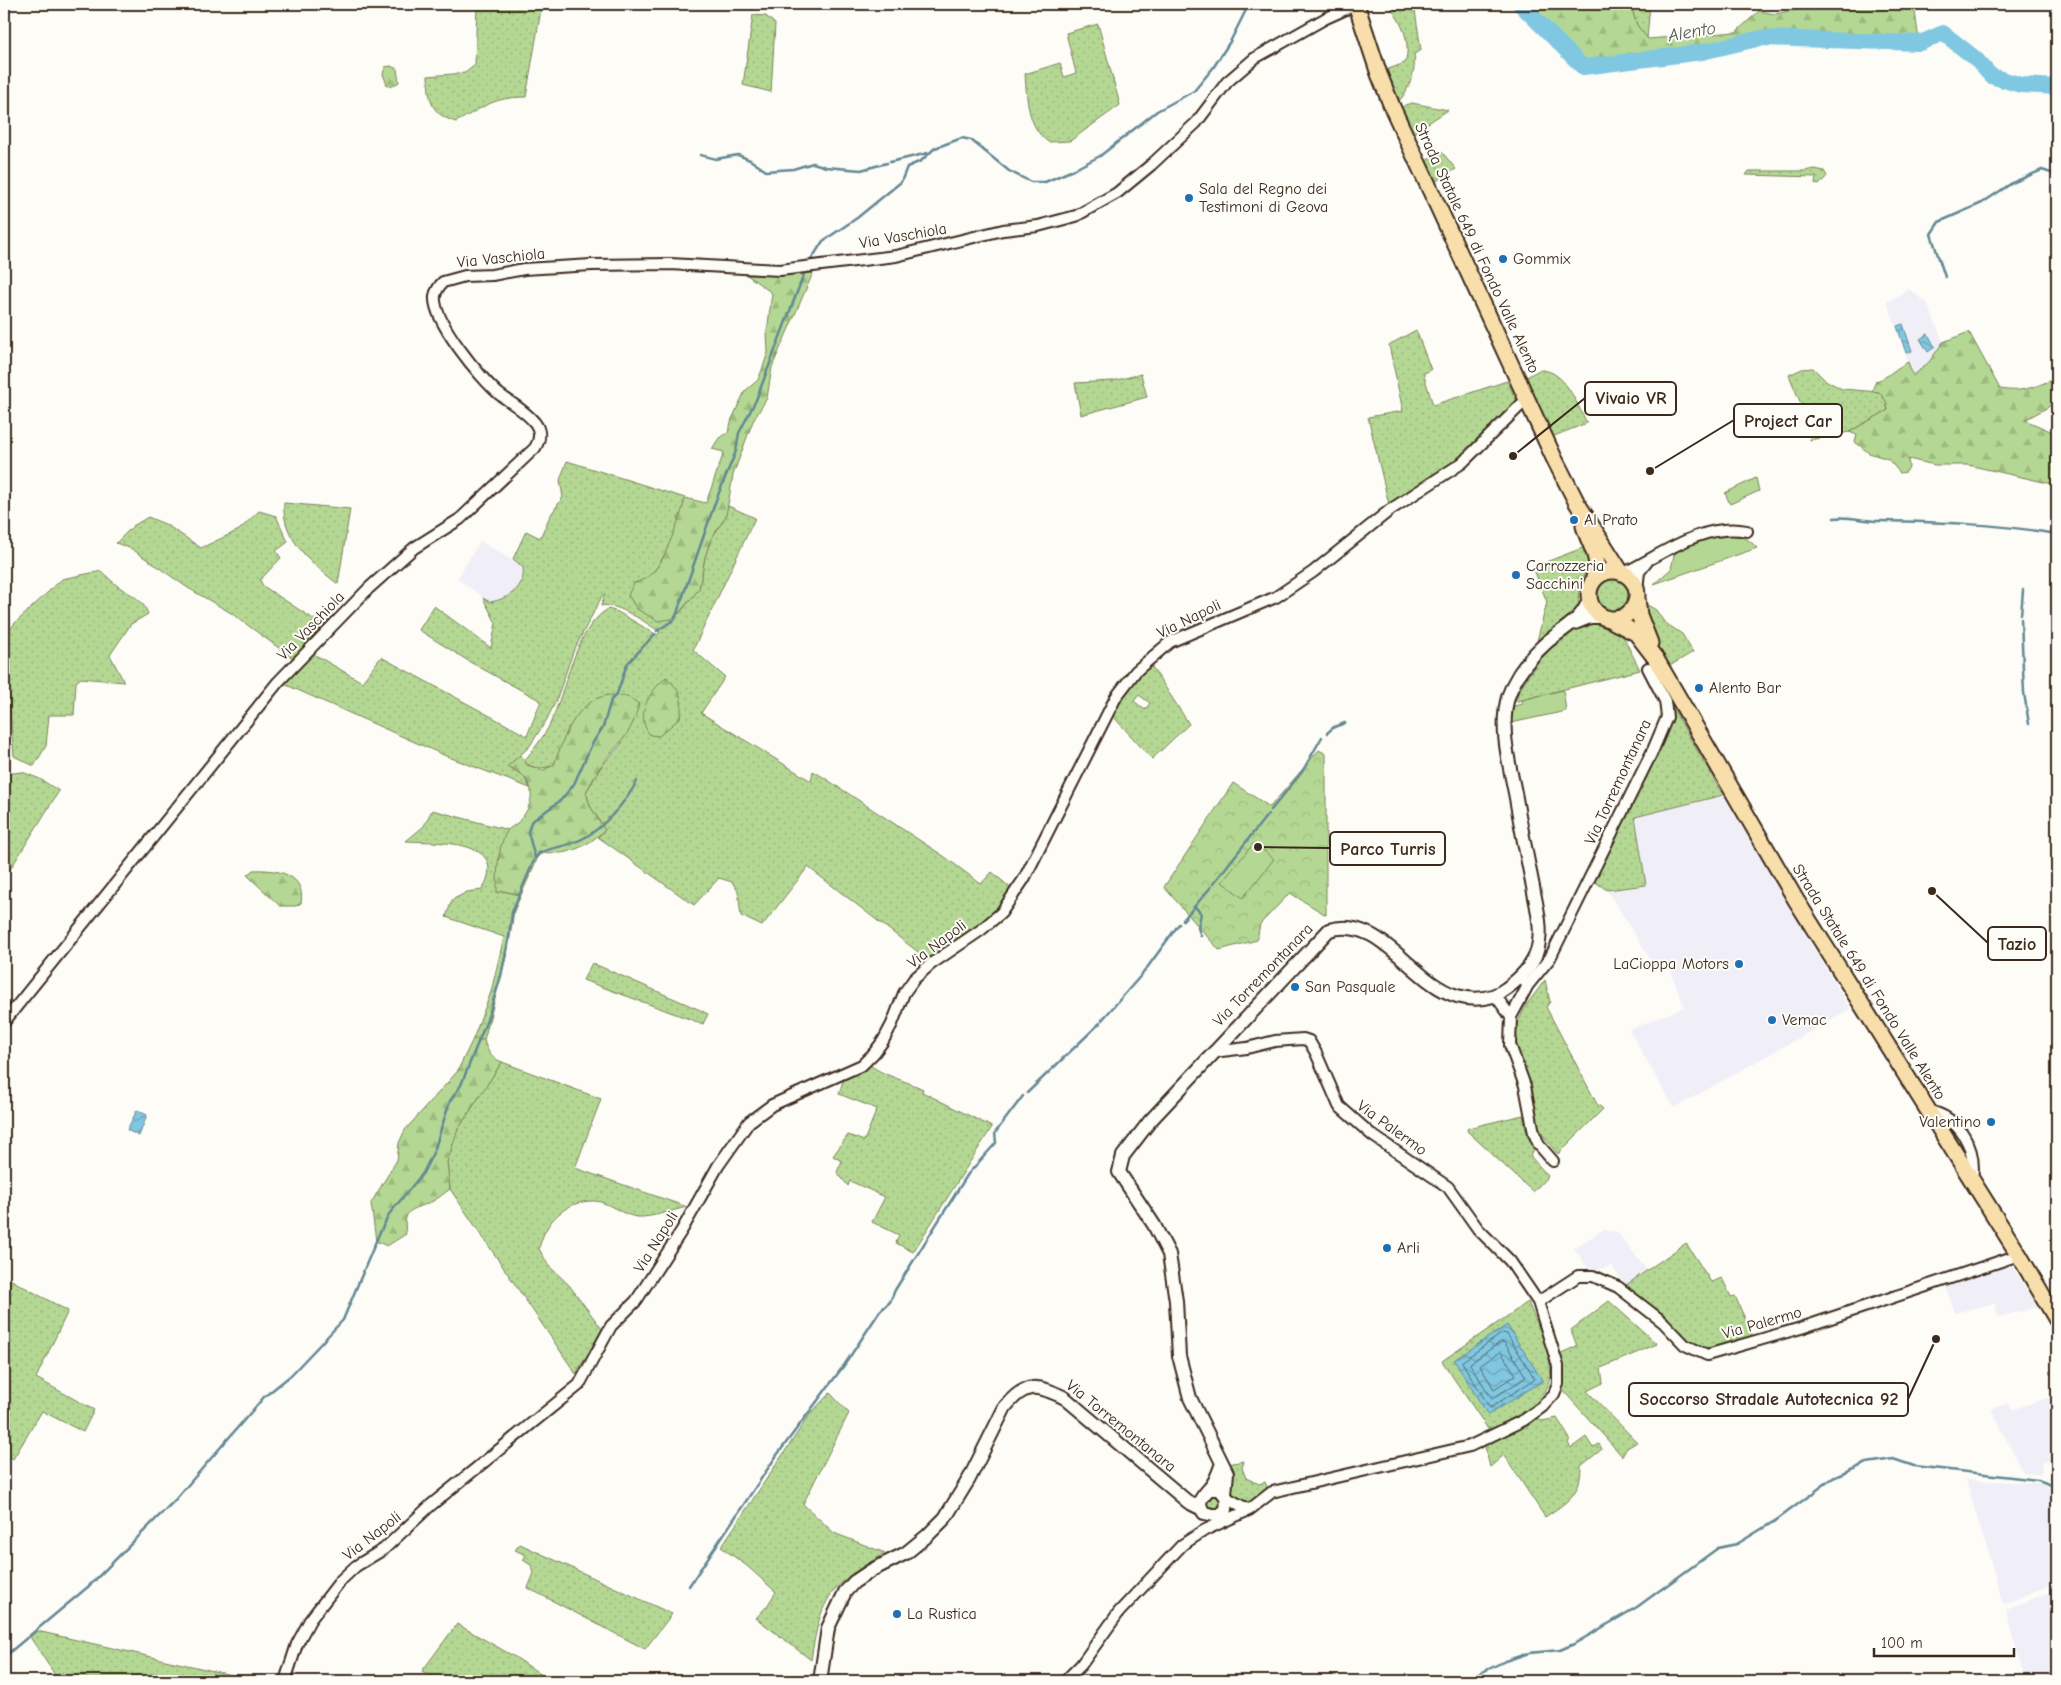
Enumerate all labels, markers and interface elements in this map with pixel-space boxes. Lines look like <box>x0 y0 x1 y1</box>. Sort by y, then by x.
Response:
water label: Alento <box>1665 17 1718 47</box>
street label: Strada Statale 649 di Fondo Valle Alento <box>1411 120 1543 376</box>
place label: Sala del Regno dei Testimoni di Geova <box>1199 180 1328 216</box>
marker: Sala del Regno dei Testimoni di Geova <box>1183 192 1195 204</box>
street label: Via Vaschiola <box>858 219 948 253</box>
street label: Via Vaschiola <box>456 244 546 272</box>
place label: Gommix <box>1513 250 1571 268</box>
marker: Gommix <box>1497 253 1509 265</box>
callout: Vivaio VR <box>1585 382 1676 415</box>
text: Vivaio VR <box>1596 388 1667 409</box>
callout: Project Car <box>1734 404 1842 437</box>
text: Project Car <box>1744 411 1833 432</box>
place label: Al Prato <box>1584 511 1638 529</box>
marker: Al Prato <box>1568 514 1580 526</box>
place label: Carrozzeria Sacchini <box>1526 557 1604 593</box>
marker: Carrozzeria Sacchini <box>1510 569 1522 581</box>
street label: Via Vaschiola <box>274 588 348 664</box>
street label: Via Napoli <box>1154 596 1224 642</box>
place label: Alento Bar <box>1709 679 1782 697</box>
marker: Alento Bar <box>1693 682 1705 694</box>
street label: Via Torremontanara <box>1581 717 1655 847</box>
callout: Parco Turris <box>1330 832 1445 865</box>
text: Parco Turris <box>1340 839 1436 860</box>
street label: Strada Statale 649 di Fondo Valle Alento <box>1789 861 1949 1103</box>
street label: Via Napoli <box>904 916 970 972</box>
street label: Via Torremontanara <box>1209 920 1317 1030</box>
callout: Tazio <box>1988 927 2046 960</box>
text: Tazio <box>1998 934 2036 955</box>
place label: LaCioppa Motors <box>1613 955 1729 973</box>
marker: LaCioppa Motors <box>1733 958 1745 970</box>
place label: San Pasquale <box>1305 978 1396 996</box>
marker: San Pasquale <box>1289 981 1301 993</box>
place label: Vemac <box>1782 1011 1827 1029</box>
marker: Vemac <box>1766 1014 1778 1026</box>
street label: Via Palermo <box>1354 1097 1430 1159</box>
place label: Valentino <box>1919 1113 1981 1131</box>
marker: Valentino <box>1985 1116 1997 1128</box>
street label: Via Napoli <box>630 1208 682 1276</box>
place label: Arli <box>1397 1239 1420 1257</box>
marker: Arli <box>1381 1242 1393 1254</box>
street label: Via Palermo <box>1720 1303 1804 1343</box>
street label: Via Torremontanara <box>1063 1376 1179 1476</box>
callout: Soccorso Stradale Autotecnica 92 <box>1629 1383 1908 1416</box>
text: Soccorso Stradale Autotecnica 92 <box>1640 1389 1898 1410</box>
street label: Via Napoli <box>339 1508 405 1564</box>
place label: La Rustica <box>907 1605 977 1623</box>
marker: La Rustica <box>891 1608 903 1620</box>
scale bar <box>1874 1625 2014 1657</box>
text: 100 m <box>1881 1634 1923 1652</box>

